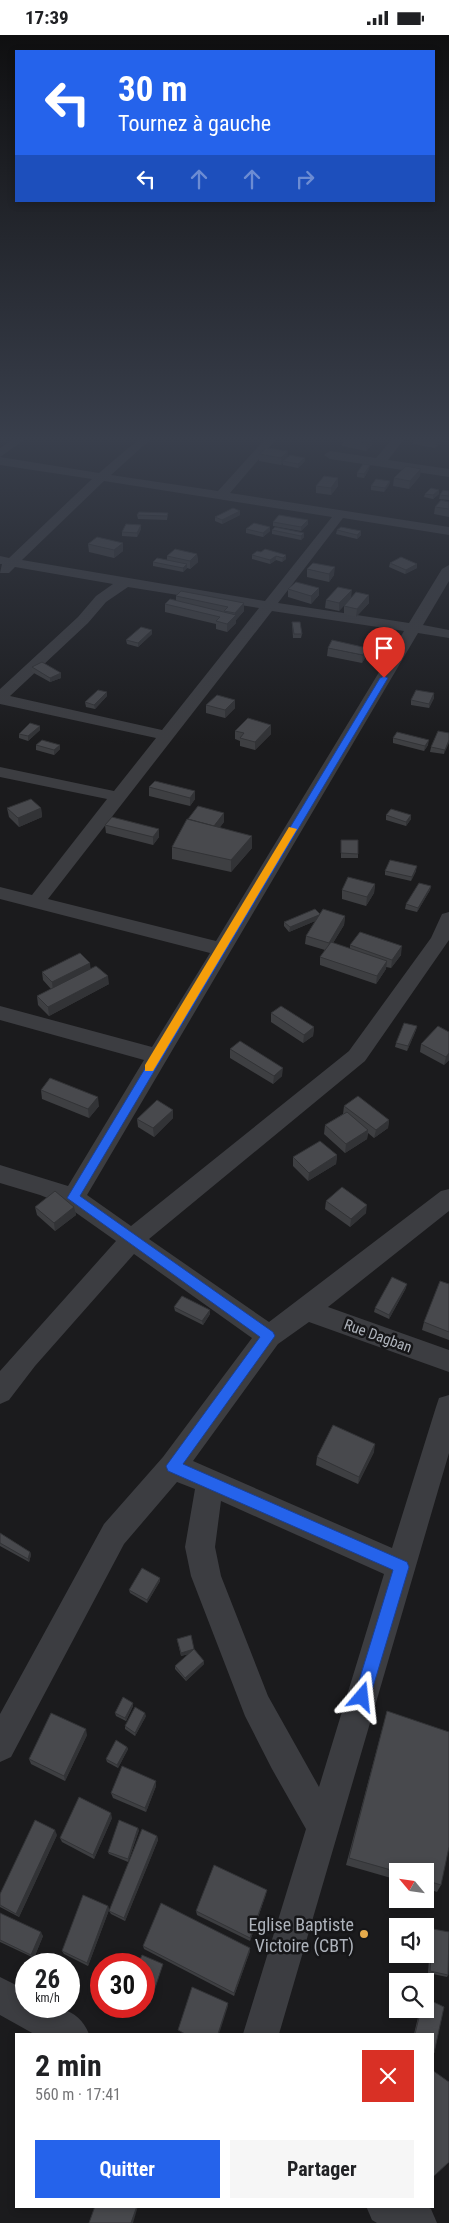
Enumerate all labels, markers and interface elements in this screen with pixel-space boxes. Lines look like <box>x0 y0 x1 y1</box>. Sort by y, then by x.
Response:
text: 17:39 <box>25 6 69 29</box>
text: 30 m <box>118 69 187 110</box>
icon: left <box>35 70 100 135</box>
text: Tournez à gauche <box>118 111 271 136</box>
icon: left <box>132 165 160 193</box>
icon: ahead <box>185 165 213 193</box>
icon: ahead <box>238 165 266 193</box>
icon: right <box>291 165 319 193</box>
pin <box>363 627 405 678</box>
icon: arrive <box>370 634 398 662</box>
street label: Rue Dagban <box>342 1315 414 1357</box>
position arrow <box>335 1670 387 1722</box>
north arrow <box>389 1863 434 1907</box>
map controls <box>389 1863 434 2018</box>
place label: Eglise Baptiste Victoire (CBT) <box>249 1914 354 1957</box>
button: sound <box>389 1918 434 1963</box>
marker: Eglise Baptiste Victoire (CBT) <box>358 1928 370 1940</box>
speed limit sign: 30 <box>90 1953 155 2018</box>
text: 26 <box>35 1965 60 1994</box>
button: search <box>389 1973 434 2018</box>
text: km/h <box>35 1991 60 2005</box>
text: 2 min <box>35 2048 102 2083</box>
button: close <box>362 2050 414 2102</box>
text: 560 m · 17:41 <box>35 2085 121 2104</box>
button: Quitter <box>35 2140 220 2198</box>
button: Partager <box>230 2140 414 2198</box>

